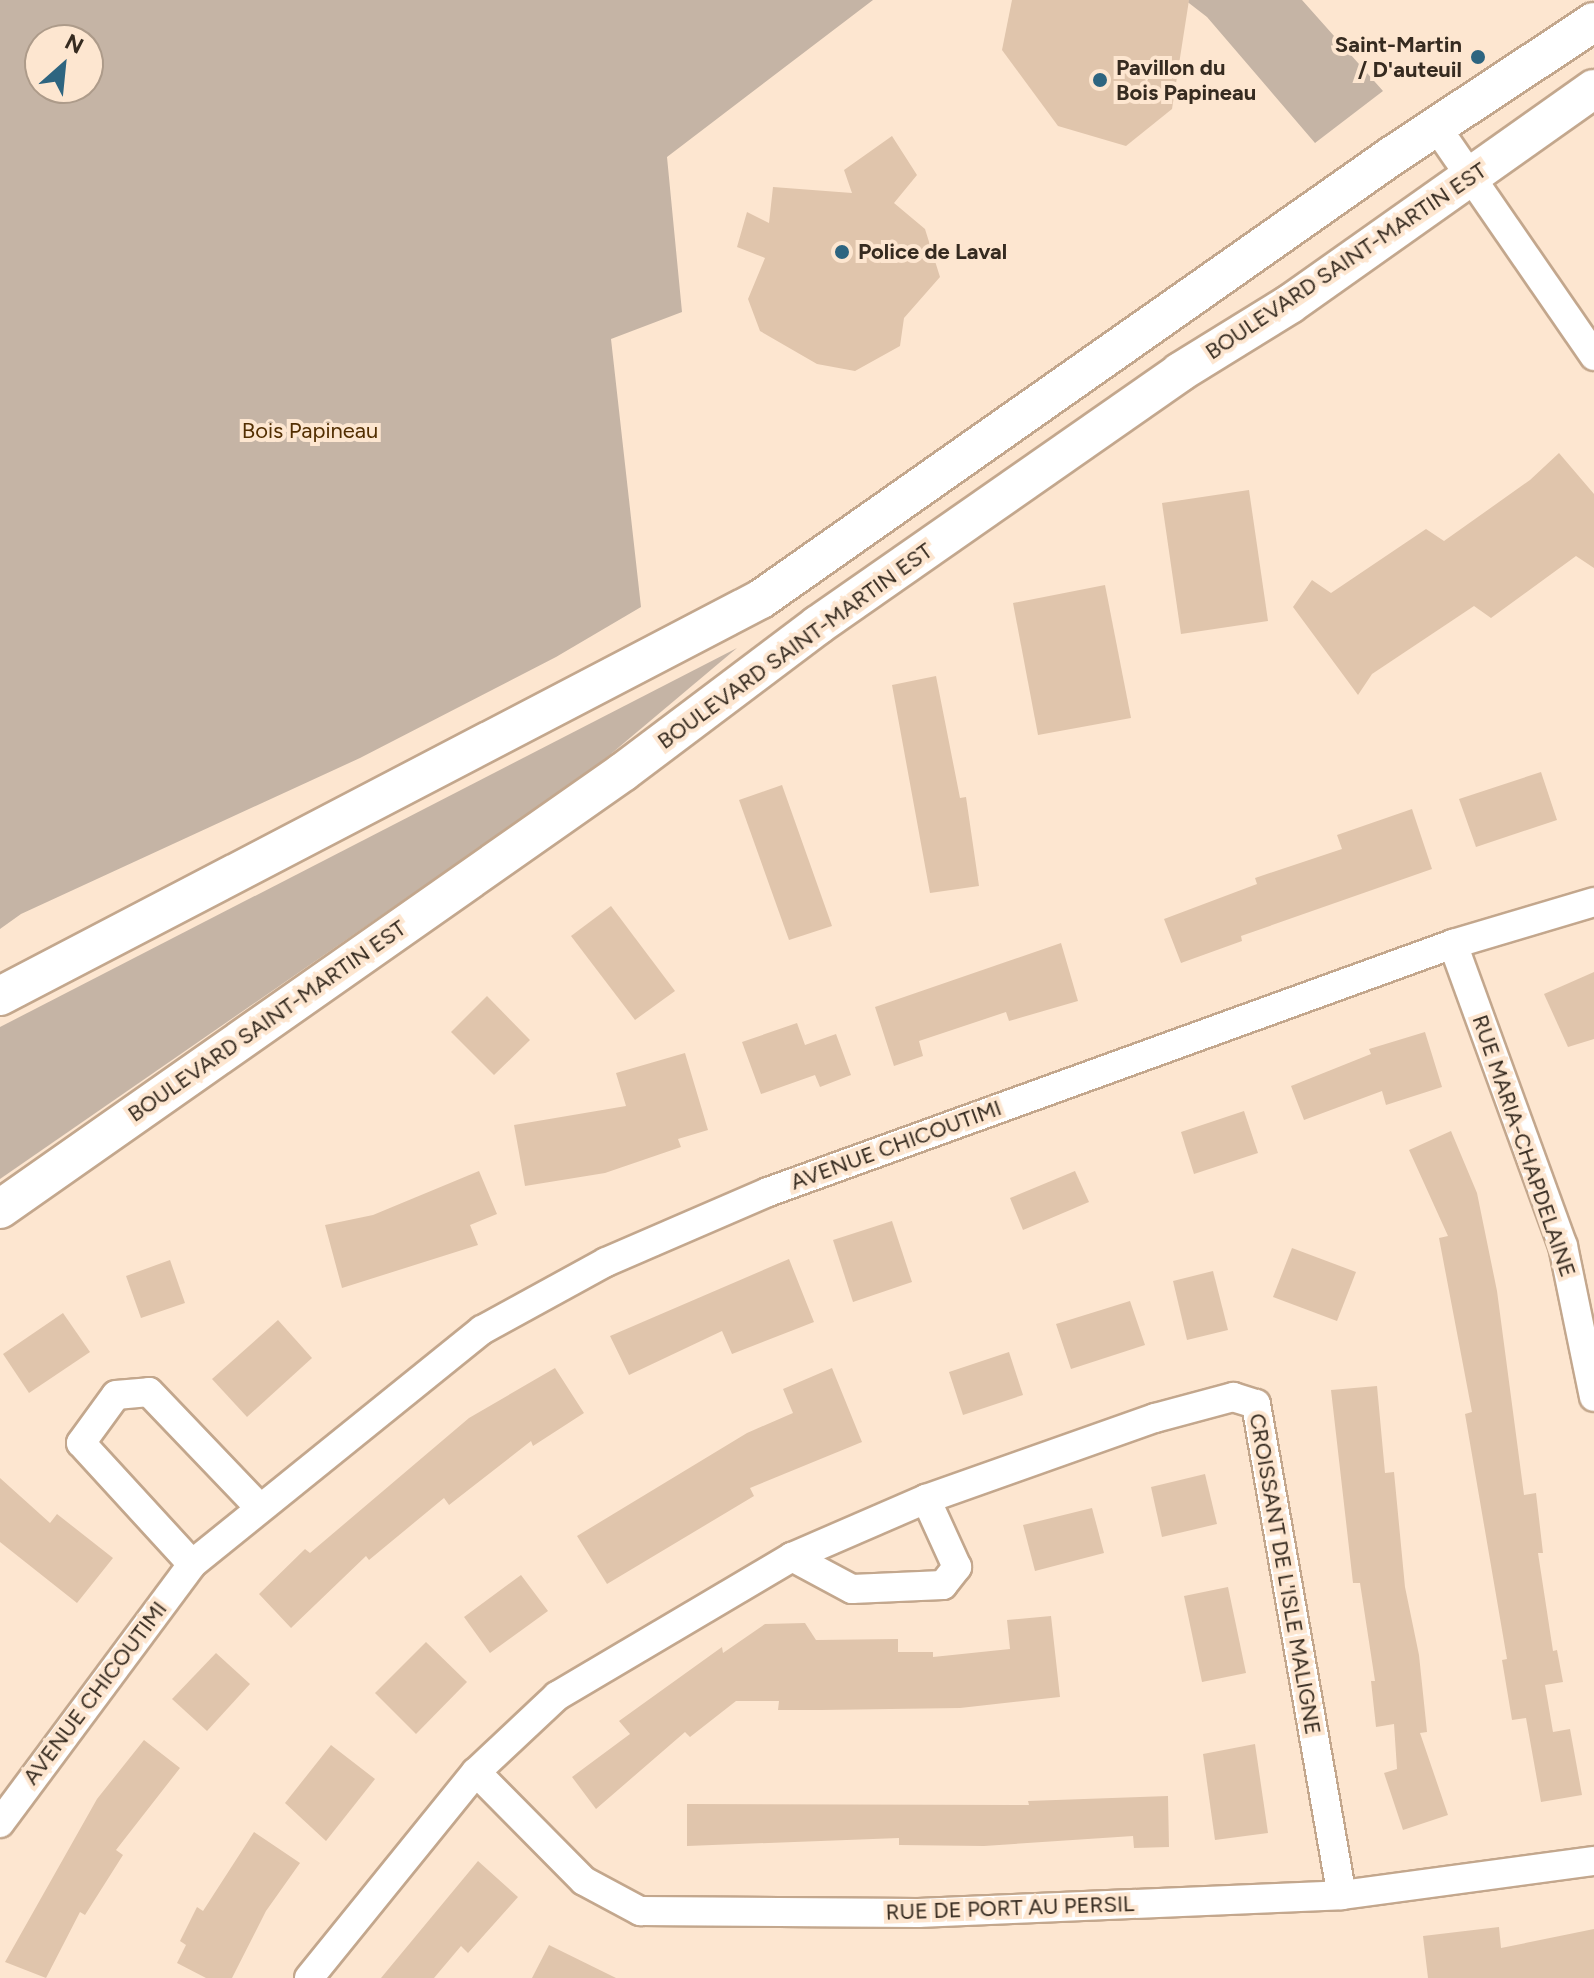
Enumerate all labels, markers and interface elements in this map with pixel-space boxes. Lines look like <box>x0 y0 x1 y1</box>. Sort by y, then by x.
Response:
north arrow <box>24 24 104 104</box>
text: N <box>60 28 88 60</box>
place label: Saint-Martin / D'auteuil <box>1335 31 1462 82</box>
marker: Saint-Martin / D'auteuil <box>1469 48 1487 66</box>
place label: Pavillon du Bois Papineau <box>1116 54 1256 106</box>
marker: Pavillon du Bois Papineau <box>1091 71 1109 89</box>
street label: BOULEVARD SAINT-MARTIN EST <box>1200 157 1492 365</box>
place label: Police de Laval <box>858 239 1007 265</box>
marker: Police de Laval <box>833 243 851 261</box>
park label: Bois Papineau <box>242 418 378 444</box>
street label: BOULEVARD SAINT-MARTIN EST <box>652 537 938 755</box>
street label: BOULEVARD SAINT-MARTIN EST <box>123 915 411 1127</box>
street label: RUE MARIA-CHAPDELAINE <box>1467 1011 1581 1281</box>
street label: AVENUE CHICOUTIMI <box>787 1095 1005 1195</box>
street label: CROISSANT DE L'ISLE MALIGNE <box>1244 1411 1326 1737</box>
street label: AVENUE CHICOUTIMI <box>17 1596 173 1790</box>
street label: RUE DE PORT AU PERSIL <box>885 1890 1135 1926</box>

